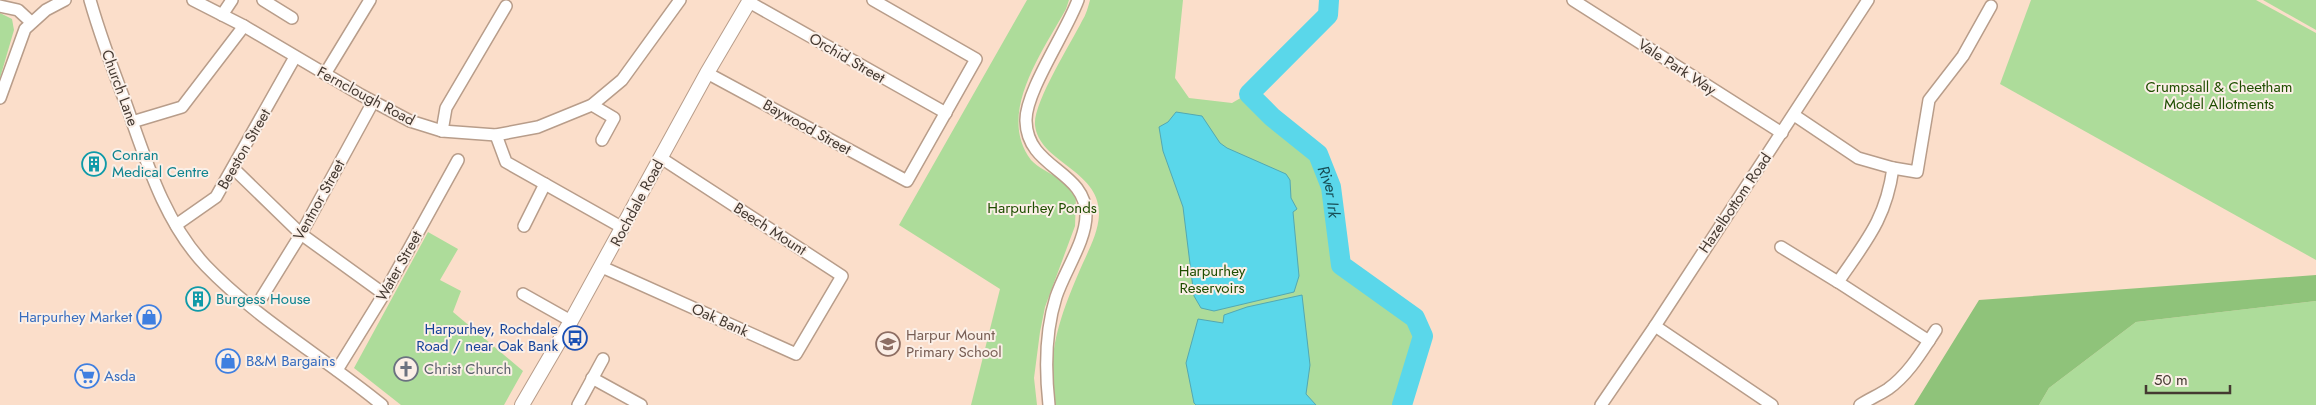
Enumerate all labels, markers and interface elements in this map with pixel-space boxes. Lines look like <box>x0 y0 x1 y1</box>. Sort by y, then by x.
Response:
street label: Orchid Street <box>805 27 889 89</box>
street label: Vale Park Way <box>1633 33 1721 101</box>
street label: Church Lane <box>96 47 144 130</box>
street label: Fernclough Road <box>313 61 419 131</box>
park label: Crumpsall & Cheetham Model Allotments <box>2146 76 2292 115</box>
street label: Baywood Street <box>759 94 855 161</box>
street label: Beeston Street <box>212 104 276 193</box>
place label: Conran Medical Centre <box>112 144 209 183</box>
street label: Hazelbottom Road <box>1693 149 1777 257</box>
building icon: Conran Medical Centre <box>81 151 107 177</box>
street label: Ventnor Street <box>288 155 350 244</box>
street label: Rochdale Road <box>605 156 669 250</box>
water label: River Irk <box>1312 162 1346 220</box>
street label: Beech Mount <box>729 197 811 261</box>
park label: Harpurhey Ponds <box>987 197 1097 219</box>
street label: Water Street <box>371 227 428 305</box>
park label: Harpurhey Reservoirs <box>1179 260 1246 299</box>
building icon: Burgess House <box>185 286 211 312</box>
place label: Burgess House <box>216 288 311 310</box>
street label: Oak Bank <box>688 298 752 342</box>
shop icon: Harpurhey Market <box>136 304 162 330</box>
place label: Harpurhey Market <box>19 306 132 328</box>
place label: Harpurhey, Rochdale Road / near Oak Bank <box>416 318 558 357</box>
place label: Harpur Mount Primary School <box>906 324 1002 363</box>
bus stop icon: Harpurhey, Rochdale Road / near Oak Bank <box>562 325 588 351</box>
school or university icon: Harpur Mount Primary School <box>875 331 901 357</box>
shop icon: B&M Bargains <box>215 348 241 374</box>
place label: B&M Bargains <box>246 350 335 372</box>
church icon: Christ Church <box>393 356 419 382</box>
place label: Christ Church <box>424 358 511 380</box>
scale bar <box>2146 362 2230 394</box>
supermarket icon: Asda <box>74 363 100 389</box>
place label: Asda <box>104 365 136 387</box>
text: 50 m <box>2154 369 2188 391</box>

